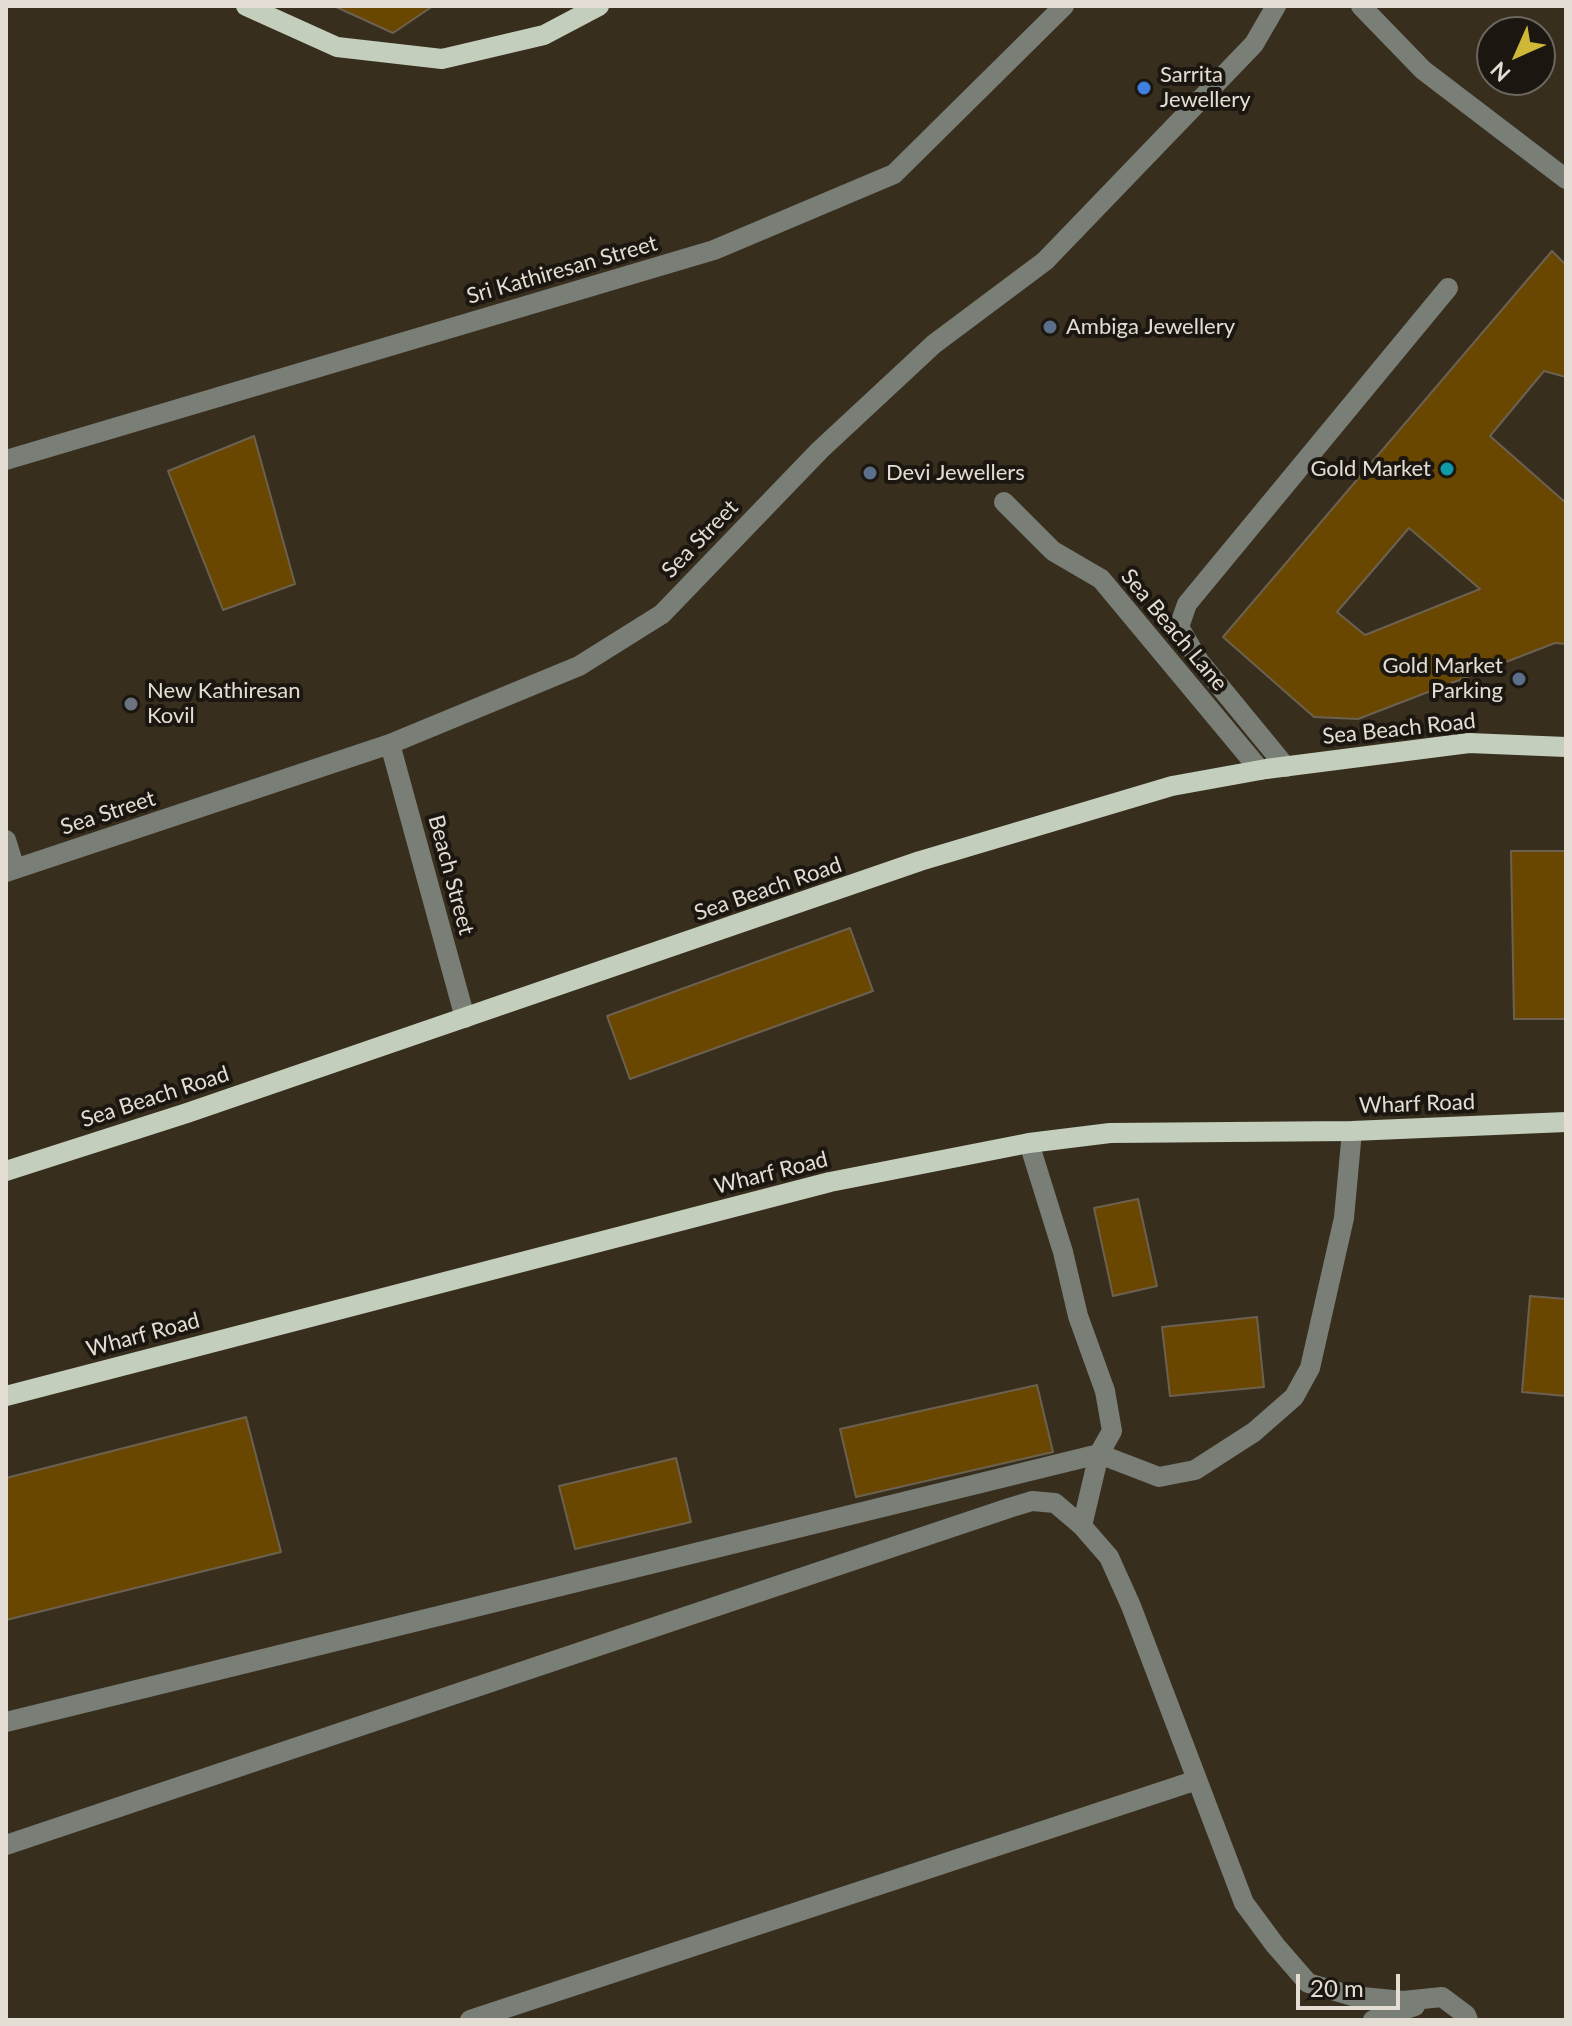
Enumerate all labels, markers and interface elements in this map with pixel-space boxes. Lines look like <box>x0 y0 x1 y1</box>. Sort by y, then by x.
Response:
north arrow <box>1476 16 1556 96</box>
text: N <box>1485 56 1516 87</box>
place label: Sarrita Jewellery <box>1160 62 1250 114</box>
marker: Sarrita Jewellery <box>1135 79 1153 97</box>
street label: Sri Kathiresan Street <box>464 230 660 310</box>
place label: Ambiga Jewellery <box>1066 314 1235 340</box>
marker: Ambiga Jewellery <box>1041 318 1059 336</box>
place label: Gold Market <box>1310 456 1431 482</box>
place label: Devi Jewellers <box>886 460 1025 486</box>
marker: Gold Market <box>1438 460 1456 478</box>
marker: Devi Jewellers <box>861 464 879 482</box>
street label: Sea Street <box>656 495 744 583</box>
street label: Sea Beach Lane <box>1115 564 1233 696</box>
place label: Gold Market Parking <box>1382 653 1503 704</box>
marker: Gold Market Parking <box>1510 670 1528 688</box>
place label: New Kathiresan Kovil <box>147 678 301 730</box>
marker: New Kathiresan Kovil <box>122 695 140 713</box>
street label: Sea Beach Road <box>1321 708 1477 750</box>
street label: Sea Street <box>57 785 159 841</box>
street label: Beach Street <box>422 812 480 938</box>
street label: Sea Beach Road <box>691 851 845 927</box>
street label: Sea Beach Road <box>78 1061 232 1133</box>
street label: Wharf Road <box>1359 1089 1475 1119</box>
street label: Wharf Road <box>712 1146 830 1200</box>
street label: Wharf Road <box>84 1307 202 1363</box>
scale bar <box>1300 1958 1404 2008</box>
text: 20 m <box>1310 1973 1364 2002</box>

